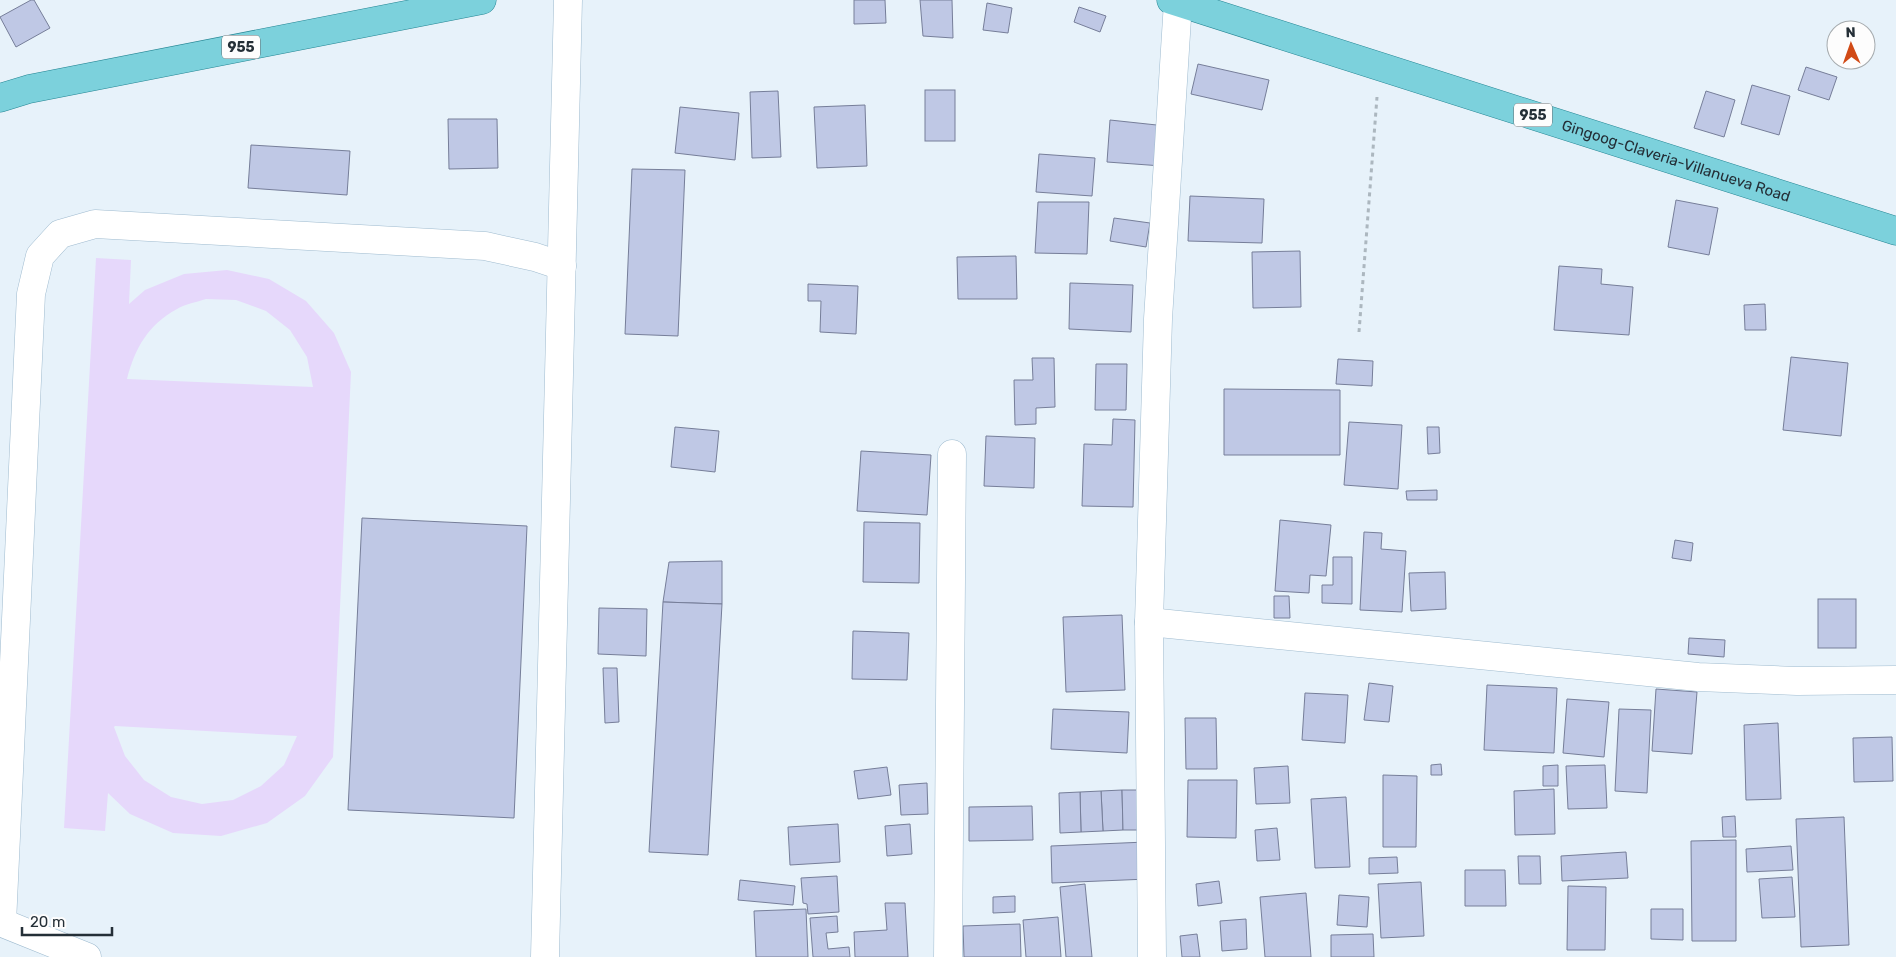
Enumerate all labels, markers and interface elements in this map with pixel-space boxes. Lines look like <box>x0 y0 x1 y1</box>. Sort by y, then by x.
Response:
north arrow <box>1826 20 1876 70</box>
text: N <box>1845 24 1856 41</box>
road number: 955 <box>222 36 260 58</box>
road number: 955 <box>1514 104 1552 126</box>
street label: Gingoog-Claveria-Villanueva Road <box>1560 116 1792 206</box>
scale bar <box>22 904 112 936</box>
text: 20 m <box>30 913 65 931</box>

